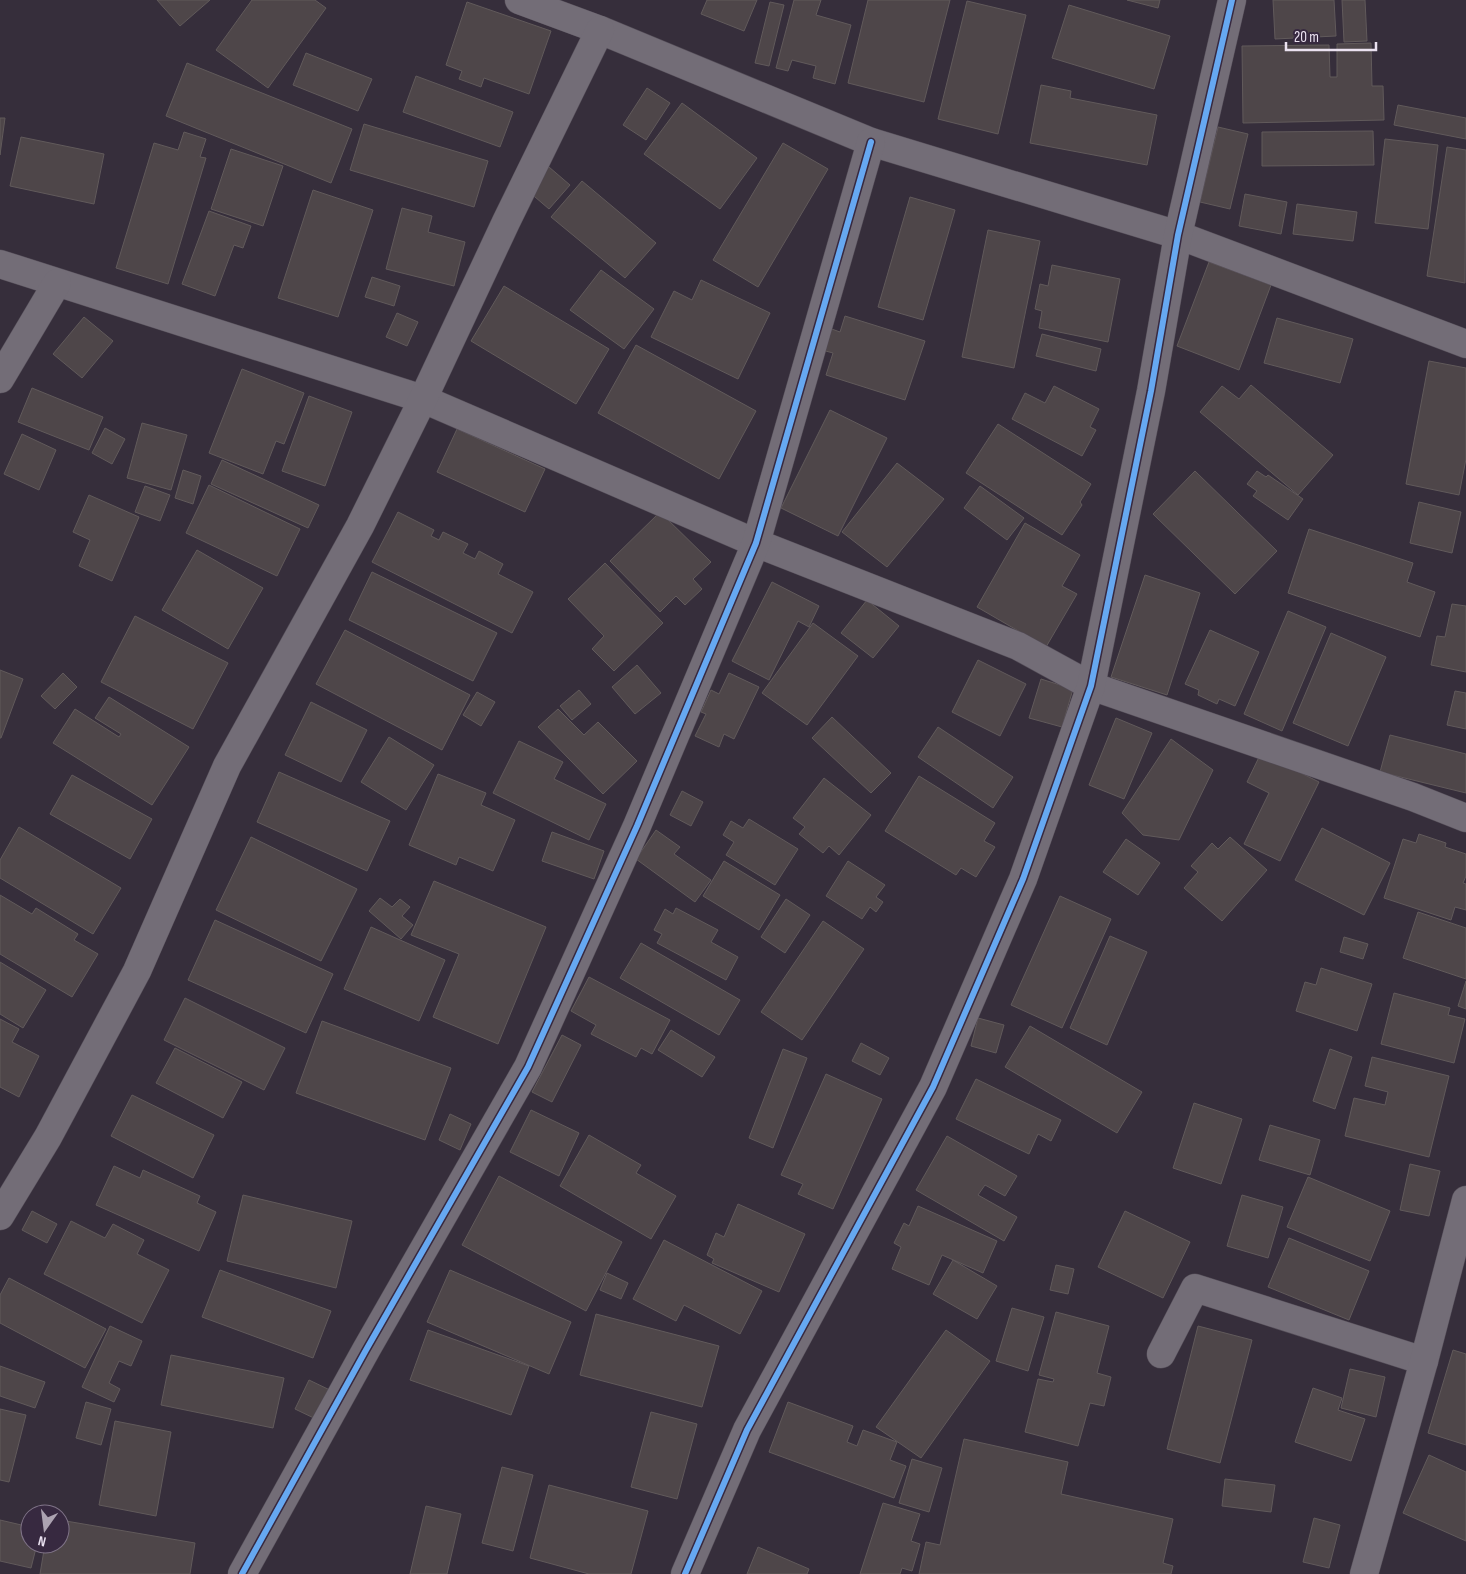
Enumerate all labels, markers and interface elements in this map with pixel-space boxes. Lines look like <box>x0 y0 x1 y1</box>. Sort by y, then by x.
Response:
scale bar <box>1286 20 1376 52</box>
text: 20 m <box>1294 28 1319 47</box>
north arrow <box>20 1504 70 1554</box>
text: N <box>36 1532 48 1550</box>

